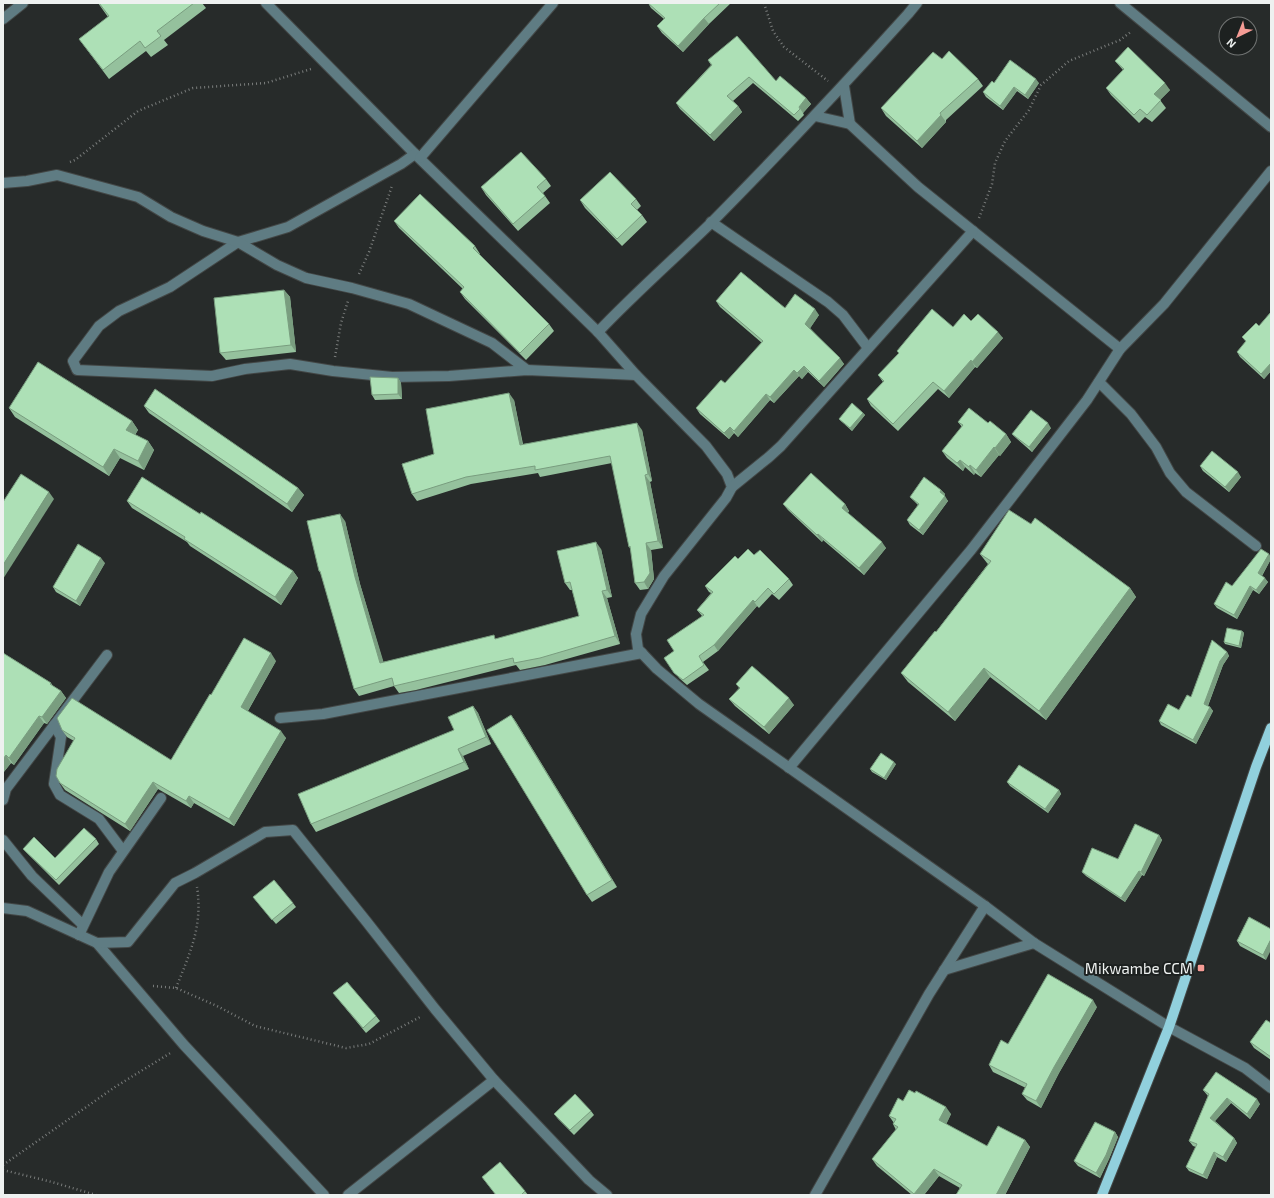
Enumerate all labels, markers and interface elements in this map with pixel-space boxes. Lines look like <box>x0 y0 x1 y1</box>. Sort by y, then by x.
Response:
north arrow <box>1218 16 1258 56</box>
text: N <box>1223 36 1238 51</box>
place label: Mikwambe CCM <box>1085 959 1193 977</box>
marker: Mikwambe CCM <box>1196 963 1206 973</box>

